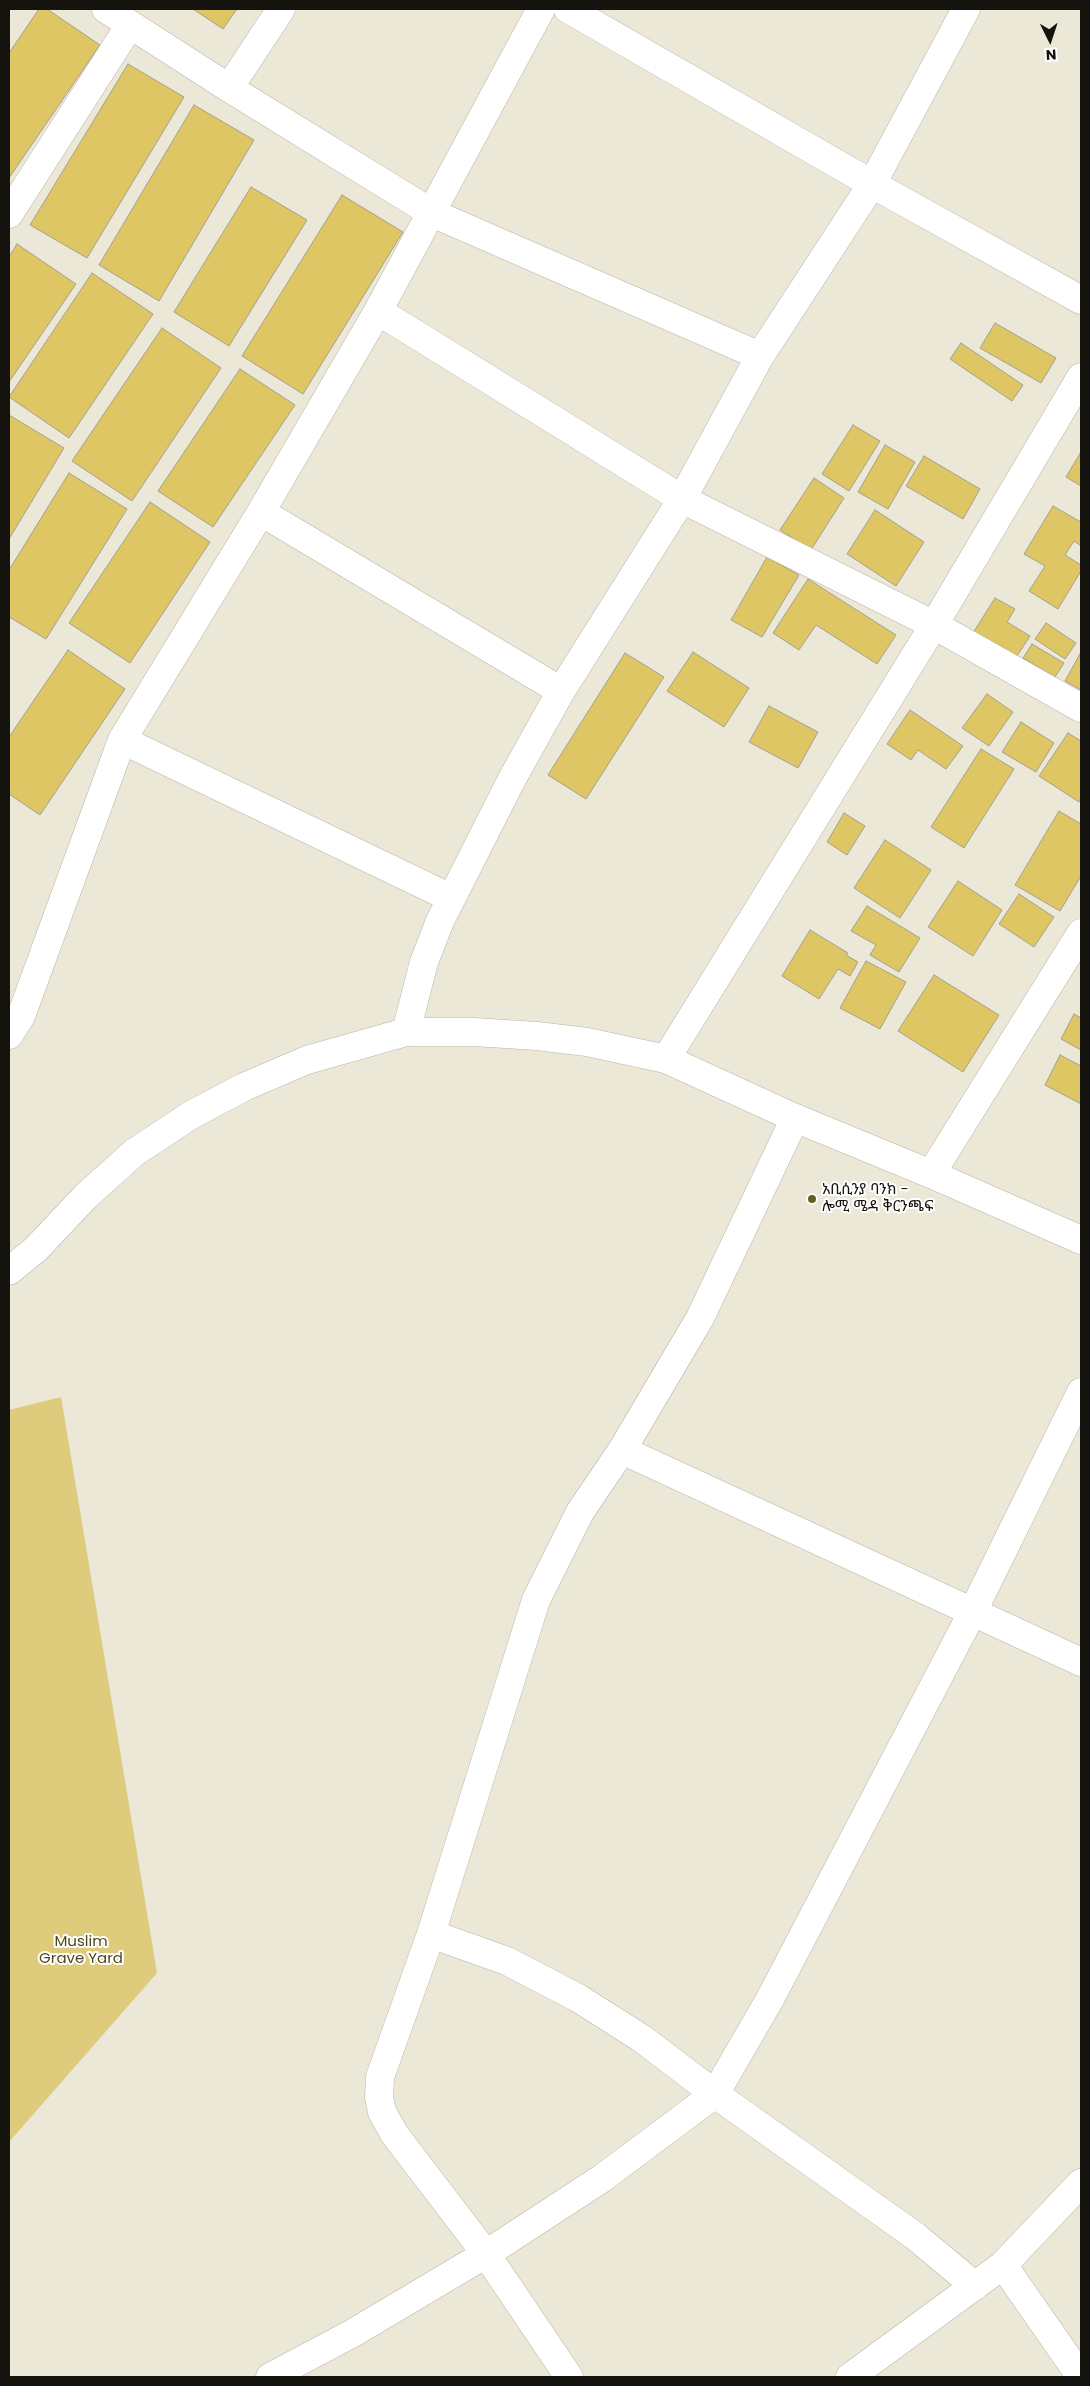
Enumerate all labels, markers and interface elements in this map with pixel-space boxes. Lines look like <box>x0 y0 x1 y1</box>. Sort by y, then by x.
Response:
north arrow <box>1025 15 1075 65</box>
text: N <box>1045 45 1057 65</box>
place label: አቢሲንያ ባንክ - ሎሚ ሜዳ ቅርንጫፍ <box>822 1181 933 1216</box>
marker: አቢሲንያ ባንክ - ሎሚ ሜዳ ቅርንጫፍ <box>806 1193 818 1205</box>
park label: Muslim Grave Yard <box>39 1933 123 1968</box>

